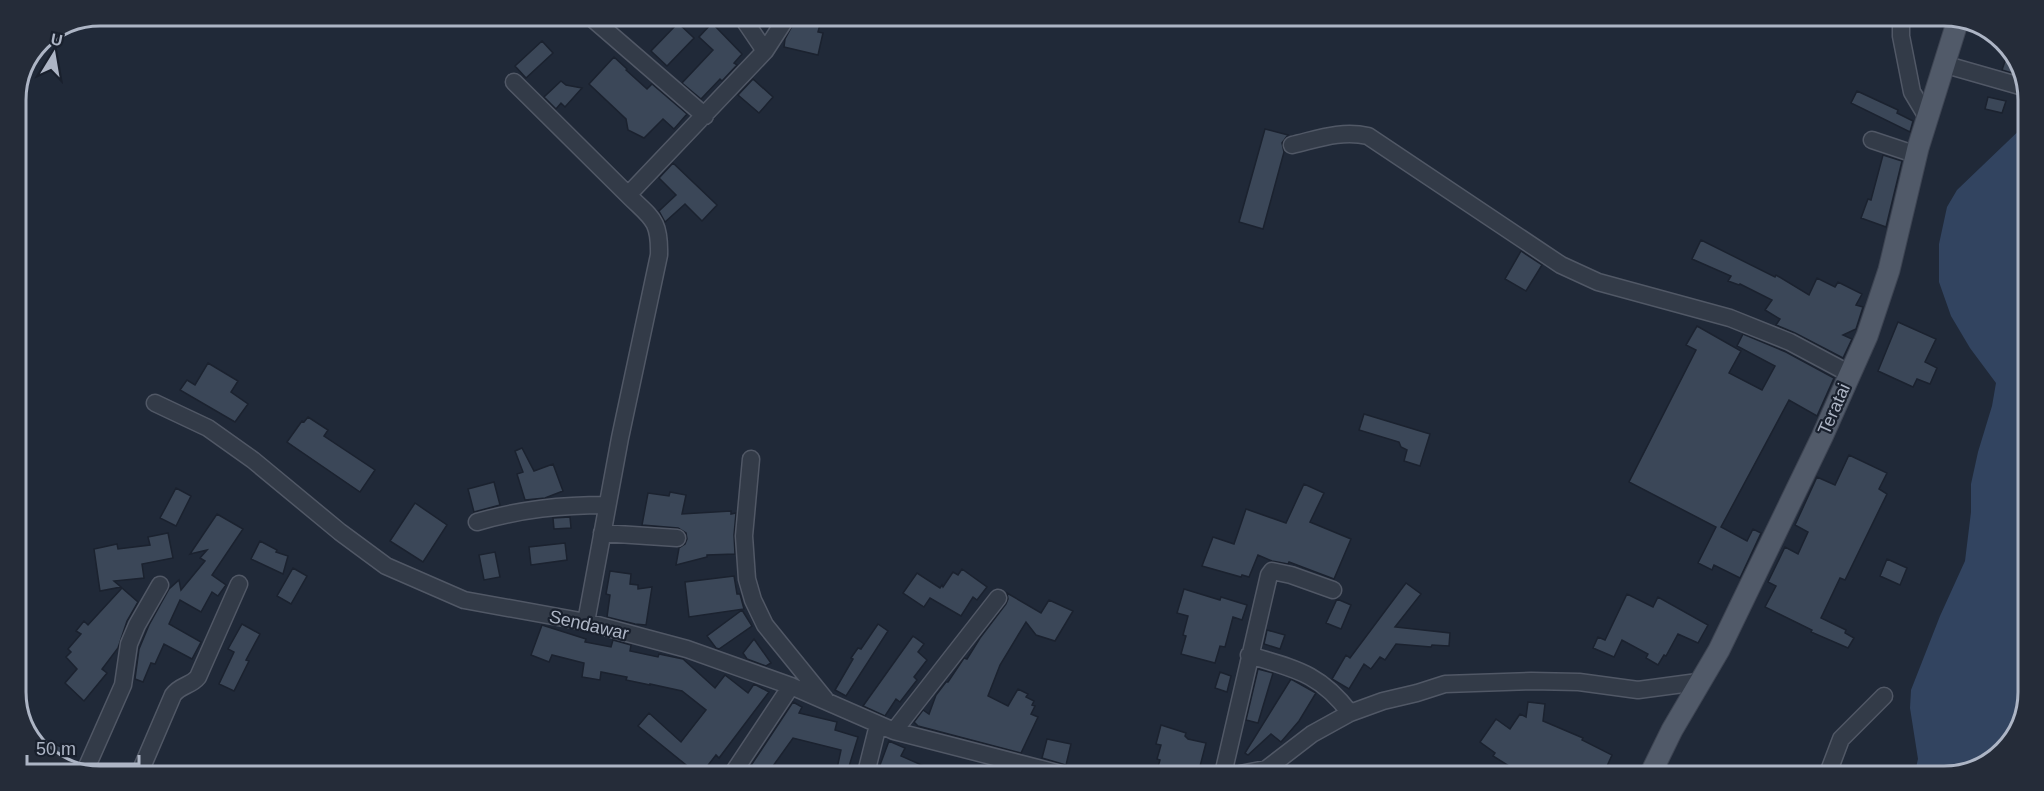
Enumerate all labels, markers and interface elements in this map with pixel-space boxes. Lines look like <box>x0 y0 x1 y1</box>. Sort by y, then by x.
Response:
north arrow <box>24 24 84 84</box>
text: U <box>49 30 64 49</box>
street label: Teratai <box>1814 380 1854 438</box>
street label: Sendawar <box>547 606 631 644</box>
scale bar <box>27 728 140 766</box>
text: 50 m <box>36 739 76 759</box>

